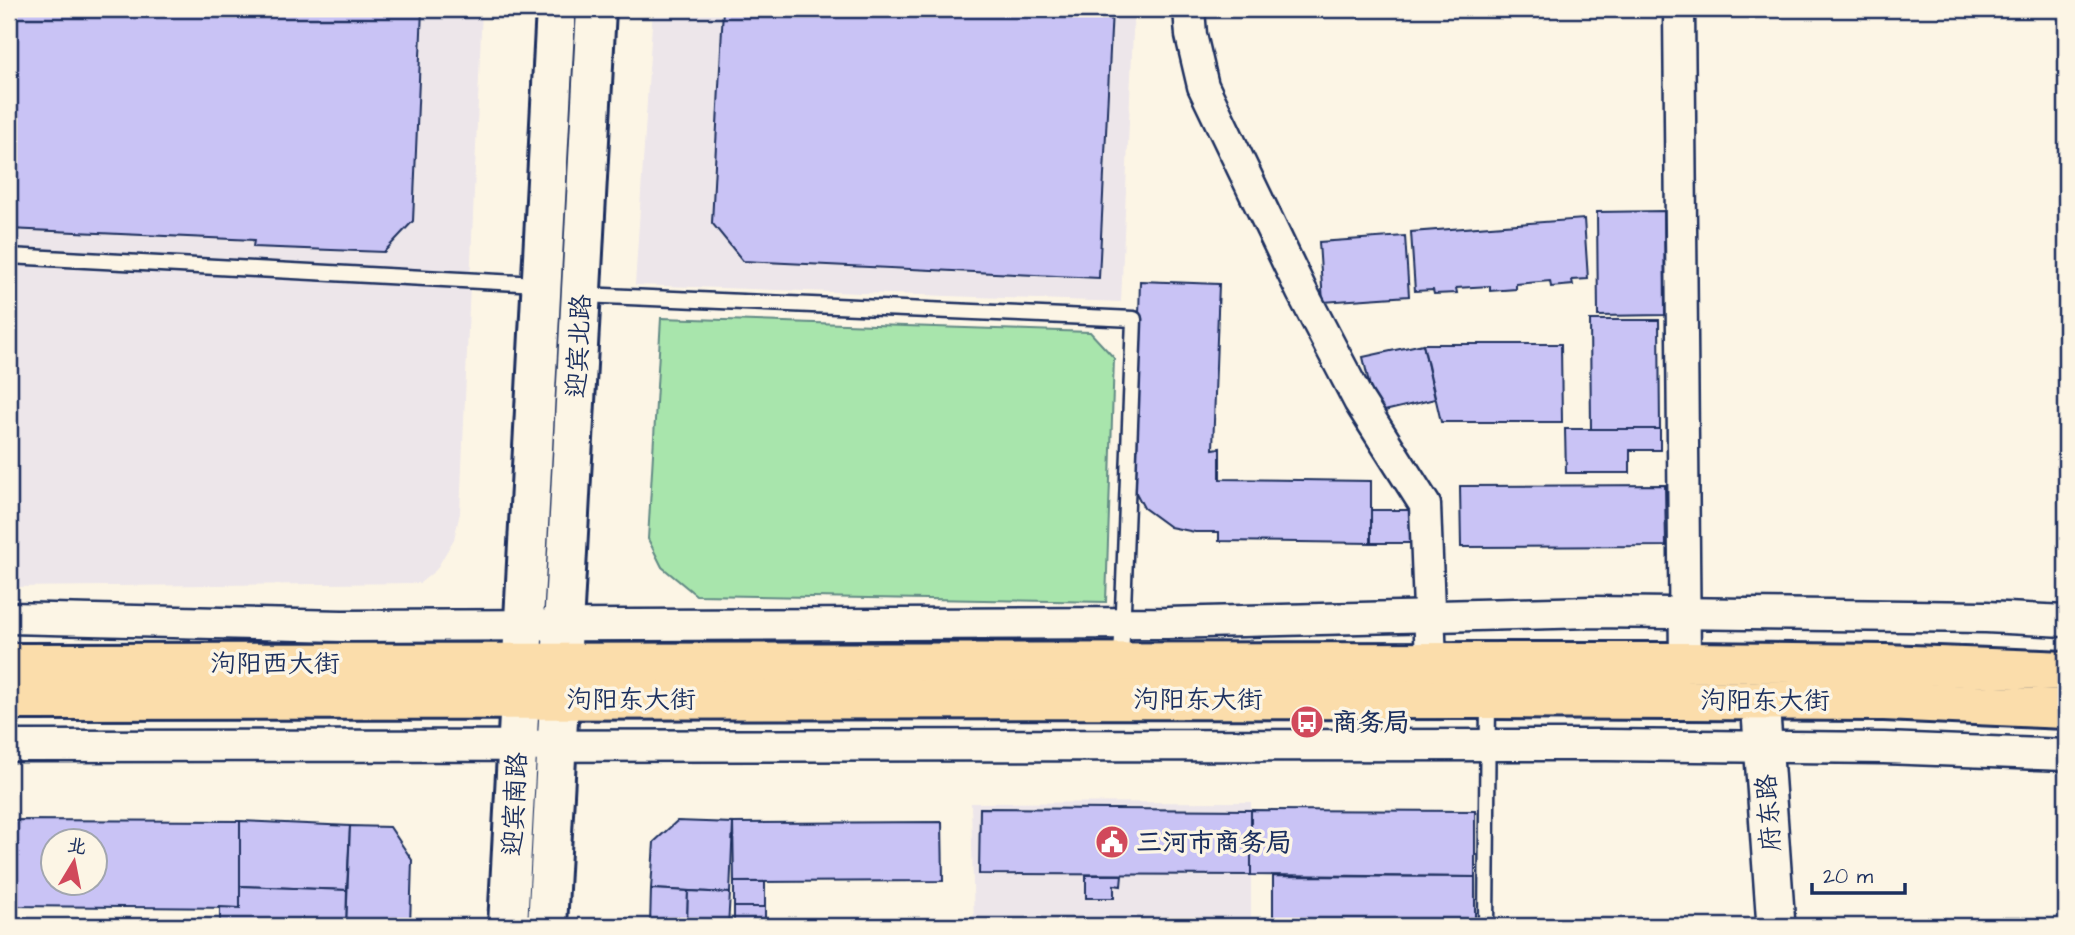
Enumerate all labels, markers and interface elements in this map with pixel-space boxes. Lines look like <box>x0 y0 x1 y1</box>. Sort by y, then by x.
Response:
street label: 迎宾北路 <box>558 293 600 399</box>
street label: 泃阳西大街 <box>210 646 340 682</box>
street label: 泃阳东大街 <box>566 682 696 718</box>
street label: 泃阳东大街 <box>1133 682 1263 718</box>
street label: 泃阳东大街 <box>1700 683 1830 719</box>
bus stop icon: 商务局 <box>1288 703 1326 741</box>
place label: 商务局 <box>1332 705 1410 741</box>
street label: 迎宾南路 <box>494 751 536 857</box>
street label: 府东路 <box>1748 773 1790 853</box>
public building icon: 三河市商务局 <box>1093 823 1131 861</box>
place label: 三河市商务局 <box>1136 825 1292 861</box>
north arrow <box>38 827 108 897</box>
text: 北 <box>65 832 88 862</box>
scale bar <box>1812 851 1905 895</box>
text: 20 m <box>1823 862 1874 891</box>

